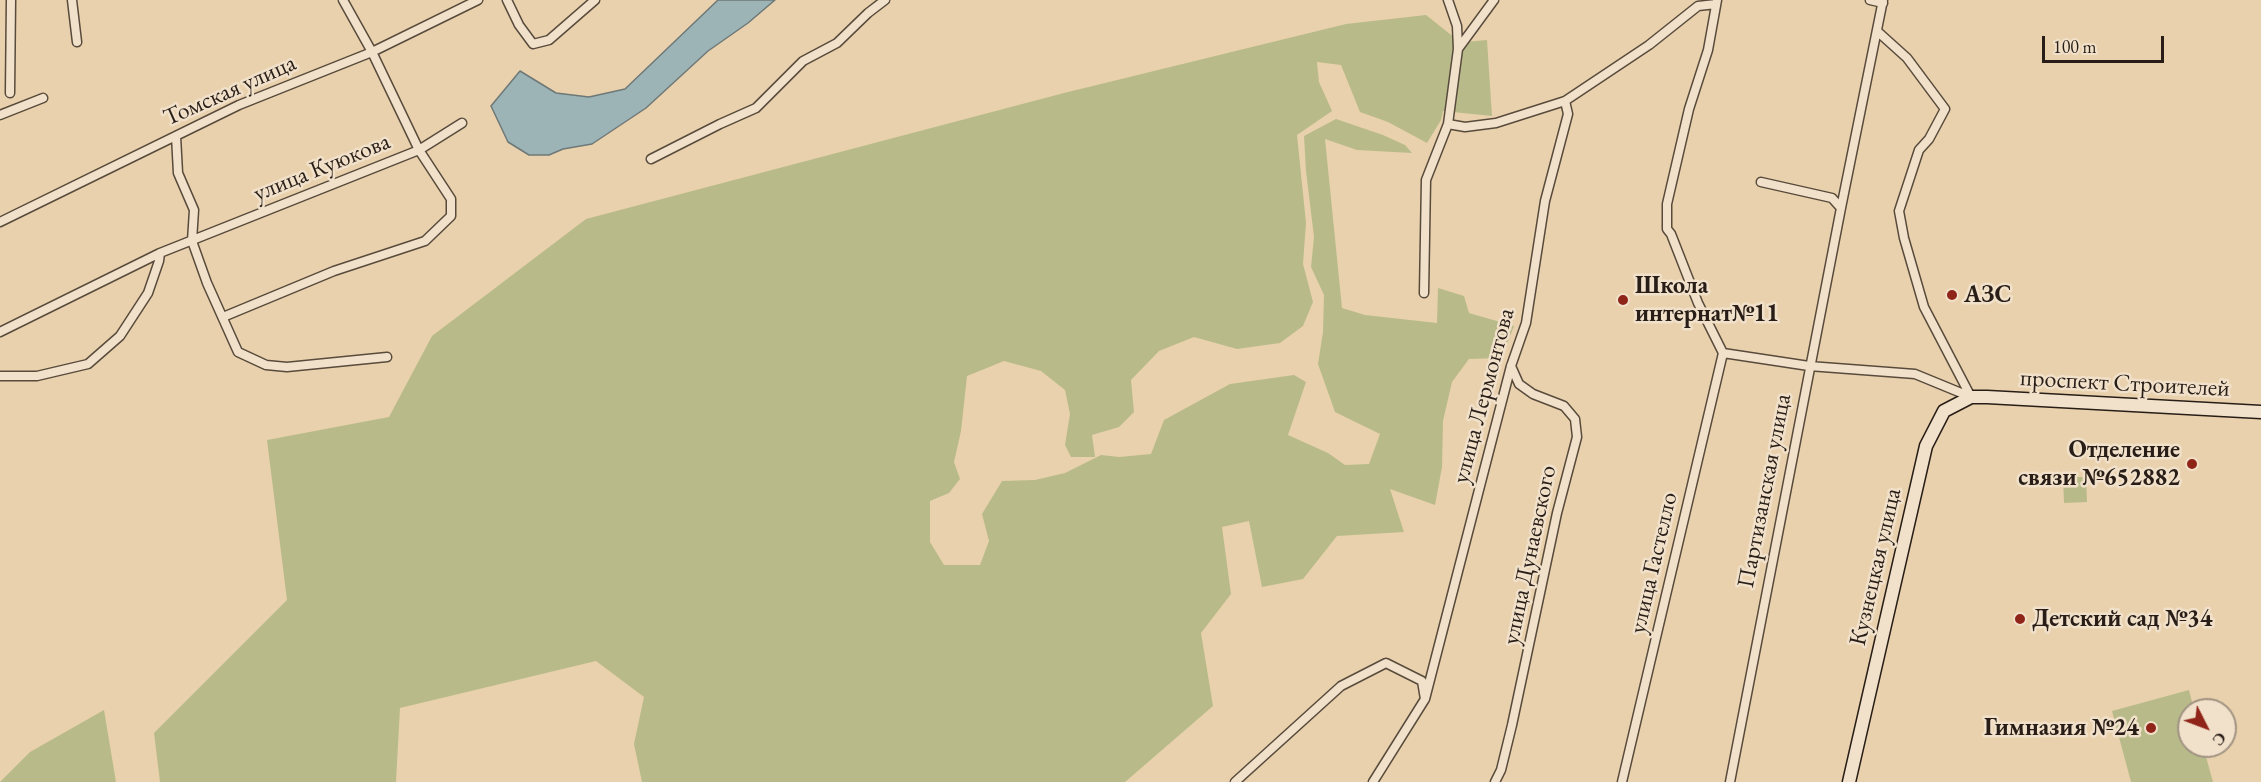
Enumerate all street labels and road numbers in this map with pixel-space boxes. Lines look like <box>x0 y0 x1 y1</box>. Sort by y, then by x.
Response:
street label: Томская улица <box>159 49 301 133</box>
street label: улица Куюкова <box>250 128 394 208</box>
street label: улица Лермонтова <box>1447 305 1521 487</box>
street label: проспект Строителей <box>2019 364 2231 404</box>
street label: Партизанская улица <box>1732 391 1798 591</box>
street label: улица Дунаевского <box>1497 463 1563 647</box>
street label: Кузнецкая улица <box>1844 485 1908 649</box>
street label: улица Гастелло <box>1624 490 1684 636</box>

